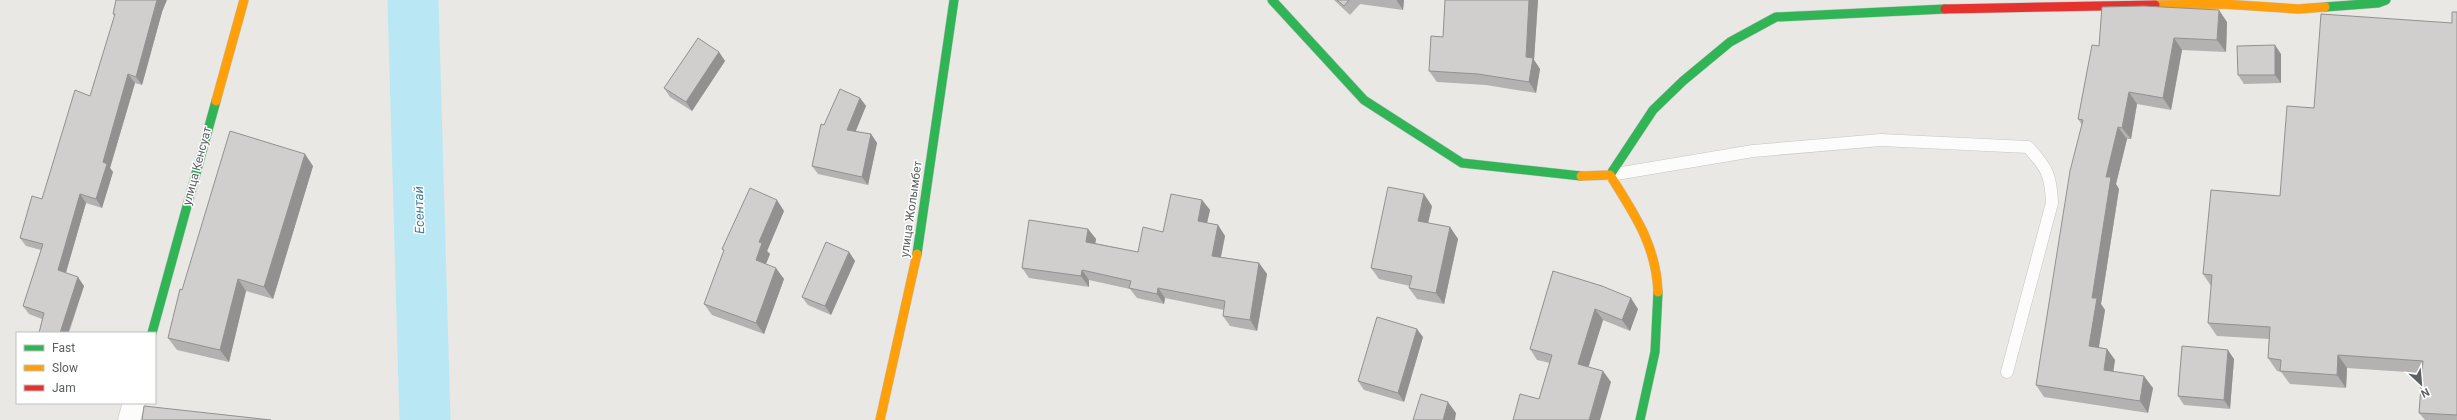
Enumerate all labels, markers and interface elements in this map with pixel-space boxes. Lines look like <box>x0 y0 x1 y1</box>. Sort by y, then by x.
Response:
street label: улица Кенсуат <box>180 125 214 207</box>
street label: улица Жолымбет <box>897 160 925 258</box>
water label: Есентай <box>411 186 427 234</box>
legend <box>16 332 156 404</box>
text: Fast <box>52 341 75 355</box>
text: Slow <box>52 361 78 375</box>
north arrow <box>2401 364 2441 404</box>
text: Jam <box>52 381 76 395</box>
text: N <box>2419 385 2432 400</box>

